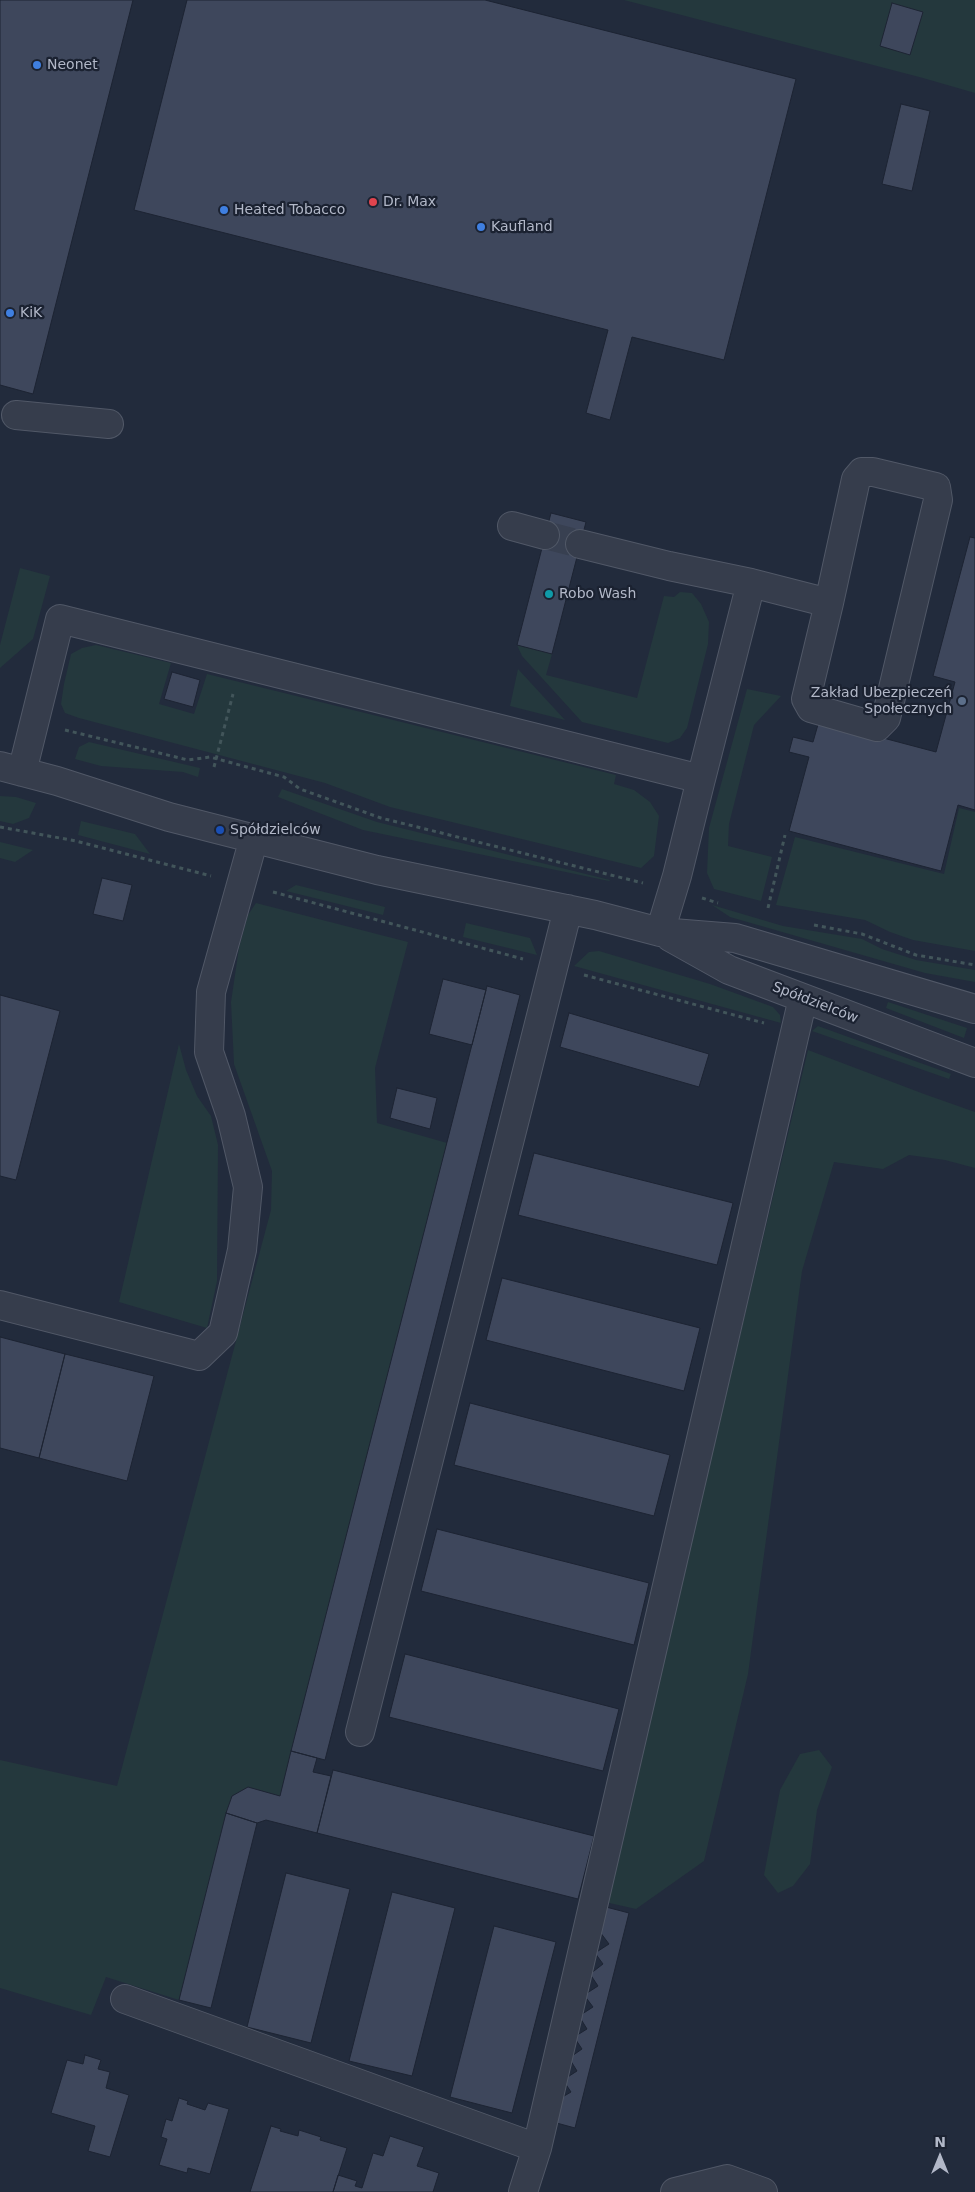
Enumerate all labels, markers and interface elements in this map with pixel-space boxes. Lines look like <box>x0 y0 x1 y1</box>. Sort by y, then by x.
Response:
place label: Neonet <box>47 57 98 73</box>
marker: Neonet <box>31 59 43 71</box>
place label: Dr. Max <box>383 194 436 210</box>
marker: Dr. Max <box>367 196 379 208</box>
place label: Heated Tobacco <box>234 202 345 218</box>
marker: Heated Tobacco <box>218 204 230 216</box>
place label: Kaufland <box>491 219 553 235</box>
marker: Kaufland <box>475 221 487 233</box>
place label: KiK <box>20 305 42 321</box>
marker: KiK <box>4 307 16 319</box>
place label: Robo Wash <box>559 586 636 602</box>
marker: Robo Wash <box>543 588 555 600</box>
place label: Zakład Ubezpieczeń Społecznych <box>811 685 952 718</box>
marker: Zakład Ubezpieczeń Społecznych <box>956 695 968 707</box>
place label: Spółdzielców <box>230 822 321 838</box>
marker: Spółdzielców <box>214 824 226 836</box>
street label: Spółdzielców <box>770 979 860 1027</box>
north arrow <box>915 2132 965 2182</box>
text: N <box>934 2134 946 2150</box>

